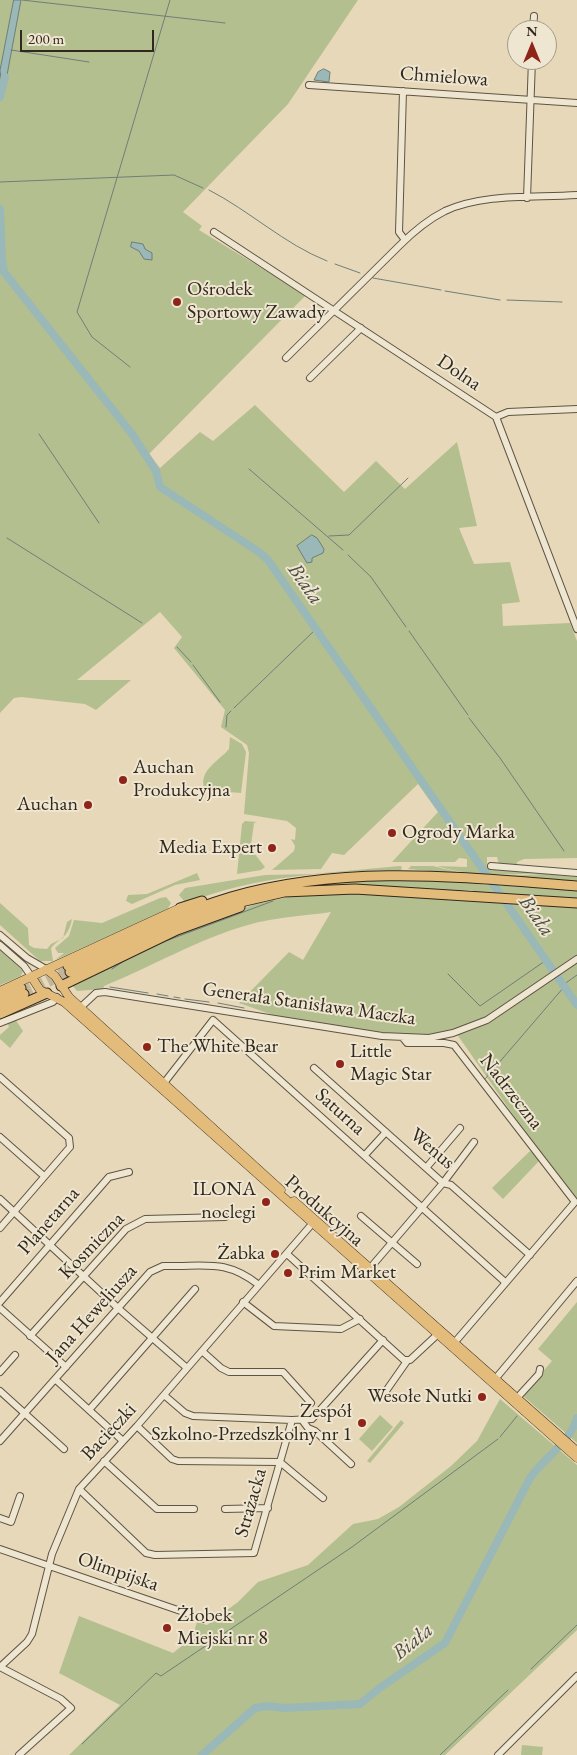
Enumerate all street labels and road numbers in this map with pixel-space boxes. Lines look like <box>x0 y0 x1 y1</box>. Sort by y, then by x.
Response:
street label: Chmielowa <box>399 62 489 92</box>
street label: Dolna <box>432 350 486 396</box>
street label: Generała Stanisława Maczka <box>201 977 417 1031</box>
street label: Nadrzeczna <box>474 1049 548 1135</box>
street label: Saturna <box>310 1083 370 1141</box>
street label: Wenus <box>404 1123 460 1175</box>
street label: Produkcyjna <box>279 1170 369 1252</box>
street label: Planetarna <box>13 1182 85 1260</box>
street label: Kosmiczna <box>54 1207 130 1285</box>
street label: Jana Heweliusza <box>41 1260 143 1368</box>
street label: Bacieczki <box>76 1398 142 1466</box>
street label: Strażacka <box>230 1466 272 1540</box>
street label: Olimpijska <box>74 1547 162 1597</box>

